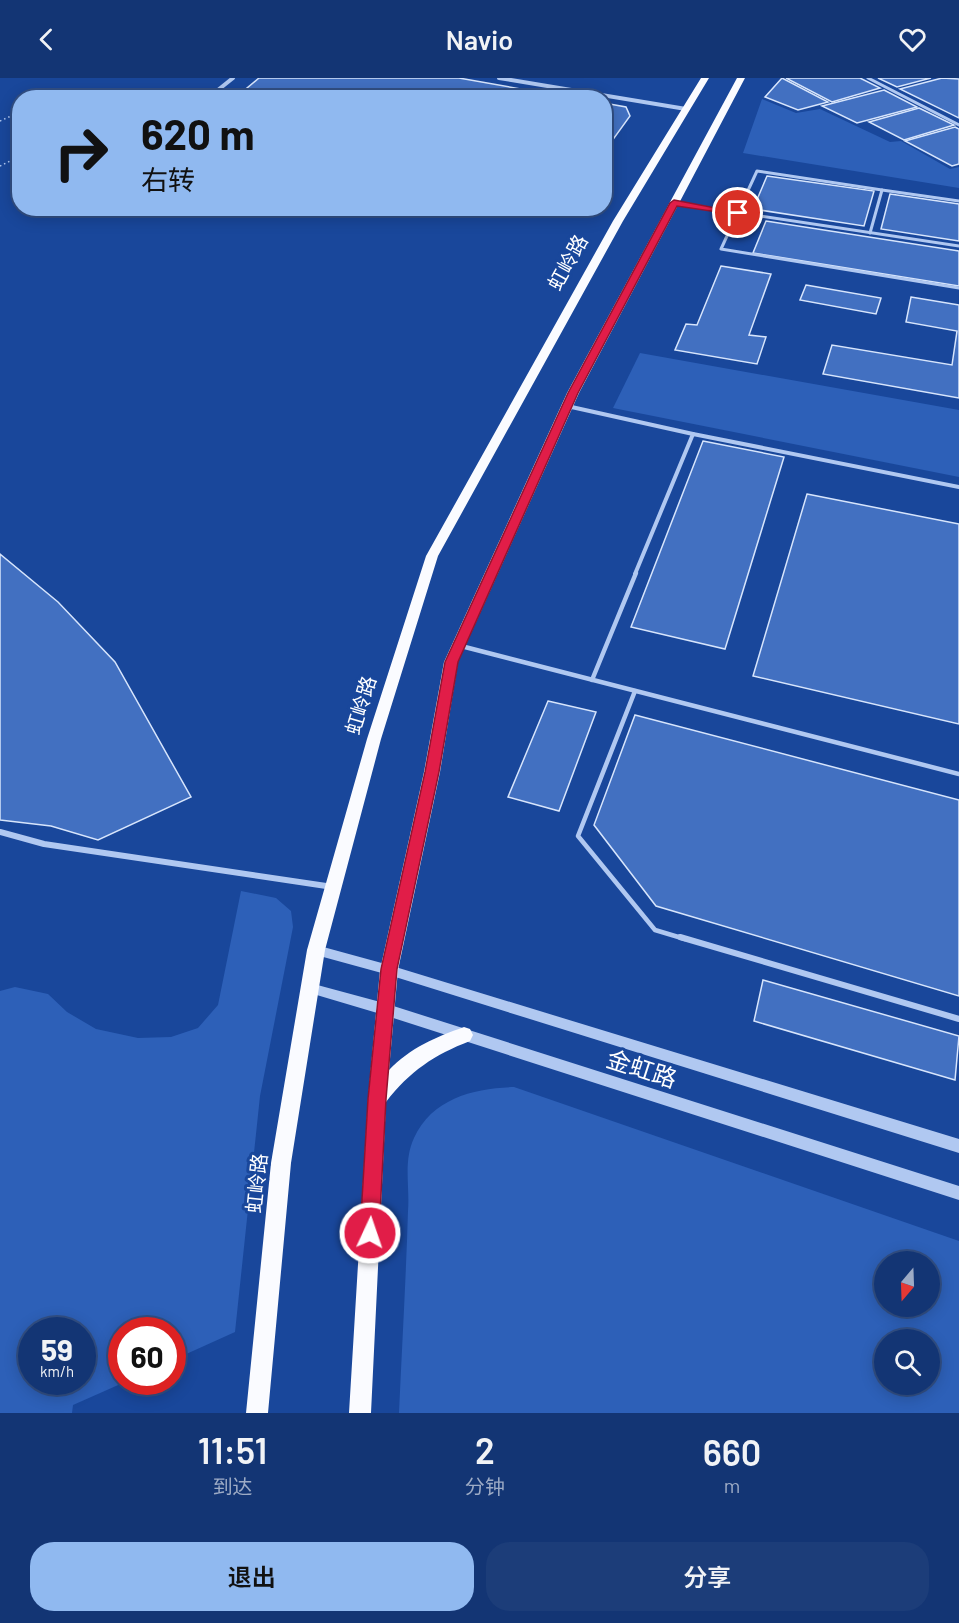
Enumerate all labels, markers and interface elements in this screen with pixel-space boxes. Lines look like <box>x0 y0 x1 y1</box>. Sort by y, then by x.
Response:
icon: back <box>30 23 63 56</box>
text: Navio <box>446 23 513 55</box>
icon: heart <box>896 23 929 56</box>
text: 620 m <box>141 108 254 158</box>
icon: right <box>42 114 120 192</box>
text: 右转 <box>141 163 195 195</box>
pin <box>712 187 763 238</box>
icon: arrive <box>721 196 754 229</box>
street label: 虹岭路 <box>542 230 592 294</box>
street label: 虹岭路 <box>340 673 380 737</box>
street label: 金虹路 <box>603 1043 681 1093</box>
street label: 虹岭路 <box>241 1152 271 1214</box>
position arrow <box>338 1201 402 1265</box>
north arrow <box>874 1251 940 1317</box>
map controls <box>874 1251 940 1395</box>
speed limit sign: 60 <box>108 1317 186 1395</box>
button: search <box>874 1329 940 1395</box>
text: 59 <box>41 1331 73 1367</box>
text: km/h <box>40 1362 74 1380</box>
text: 11:51 <box>198 1428 267 1471</box>
text: 2 <box>475 1428 495 1471</box>
text: 660 <box>703 1430 761 1473</box>
text: m <box>724 1473 740 1497</box>
text: 到达 <box>213 1474 253 1498</box>
text: 分钟 <box>465 1474 505 1498</box>
button: 退出 <box>30 1542 474 1611</box>
button: 分享 <box>486 1542 929 1611</box>

